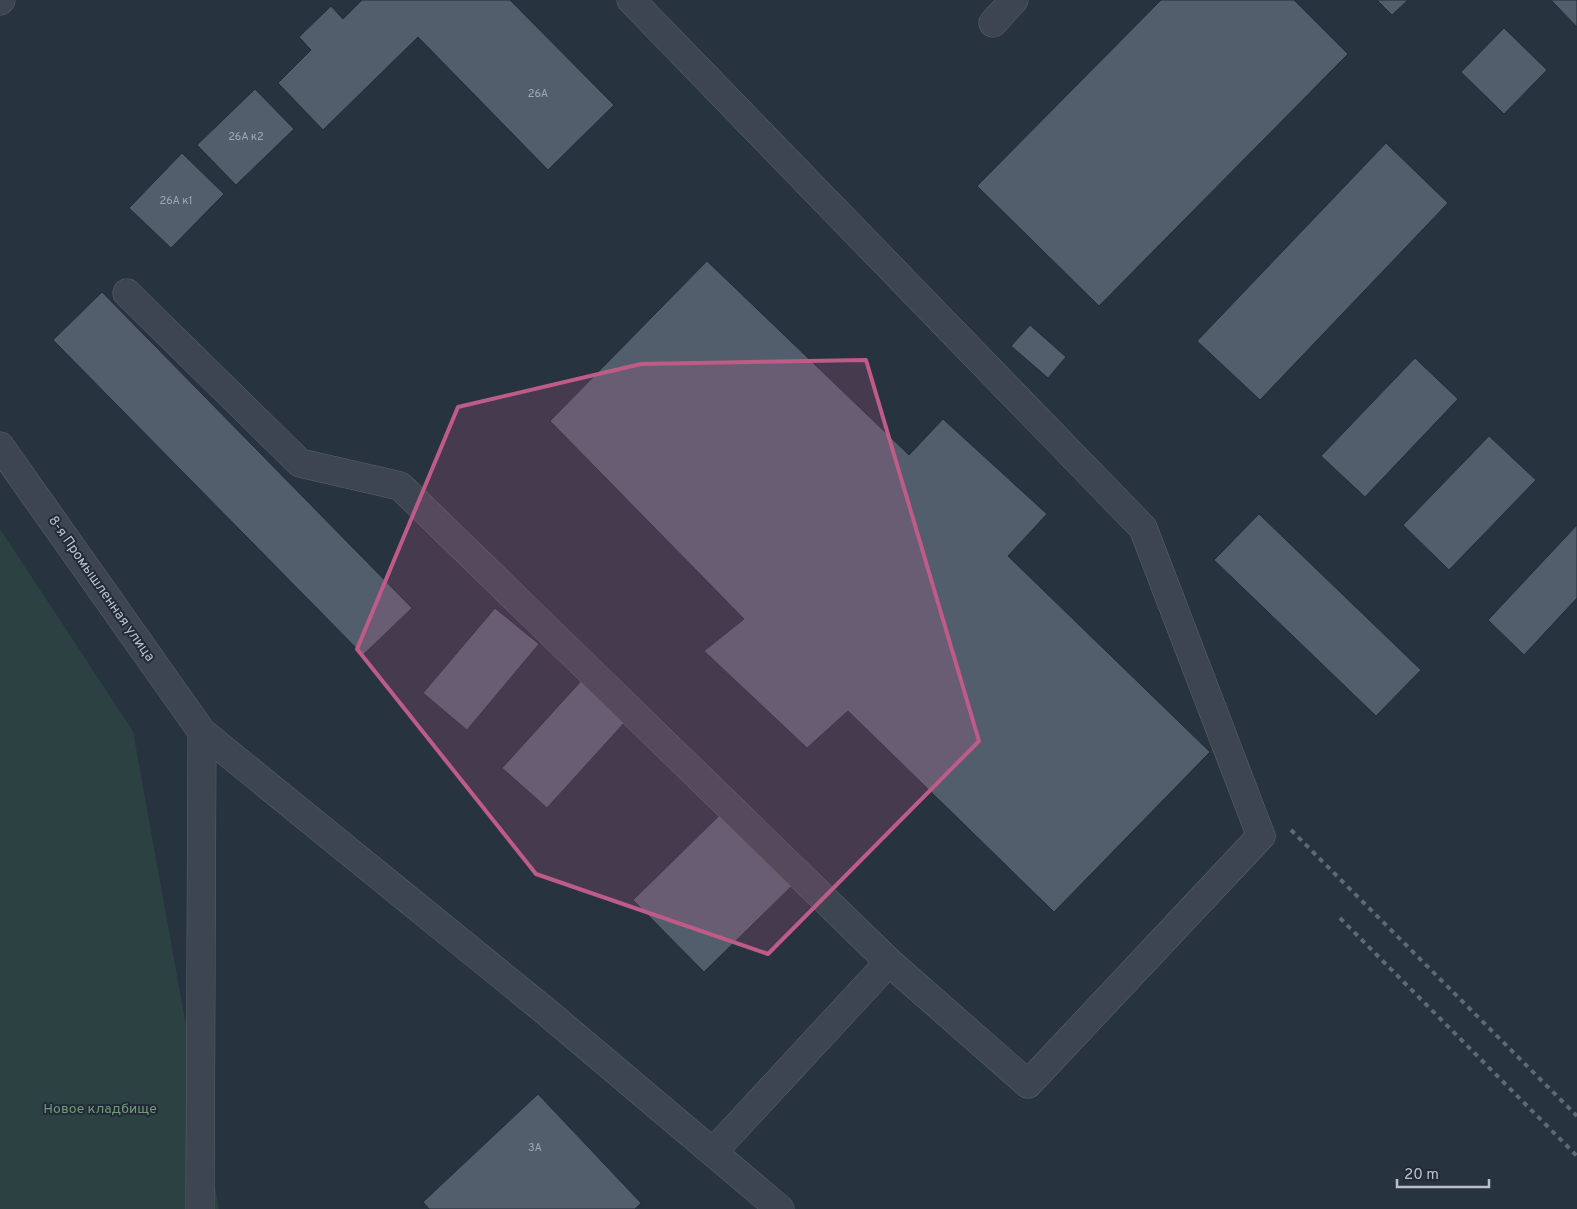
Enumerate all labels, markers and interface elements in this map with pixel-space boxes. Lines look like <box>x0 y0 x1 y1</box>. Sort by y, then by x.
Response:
house number: 26А <box>528 87 548 101</box>
house number: 26А к2 <box>228 130 264 144</box>
house number: 26А к1 <box>159 194 193 208</box>
street label: 8-я Промышленная улица <box>44 513 158 665</box>
park label: Новое кладбище <box>43 1101 157 1118</box>
house number: 3А <box>528 1141 542 1155</box>
scale bar <box>1397 1156 1490 1188</box>
text: 20 m <box>1404 1166 1439 1185</box>

